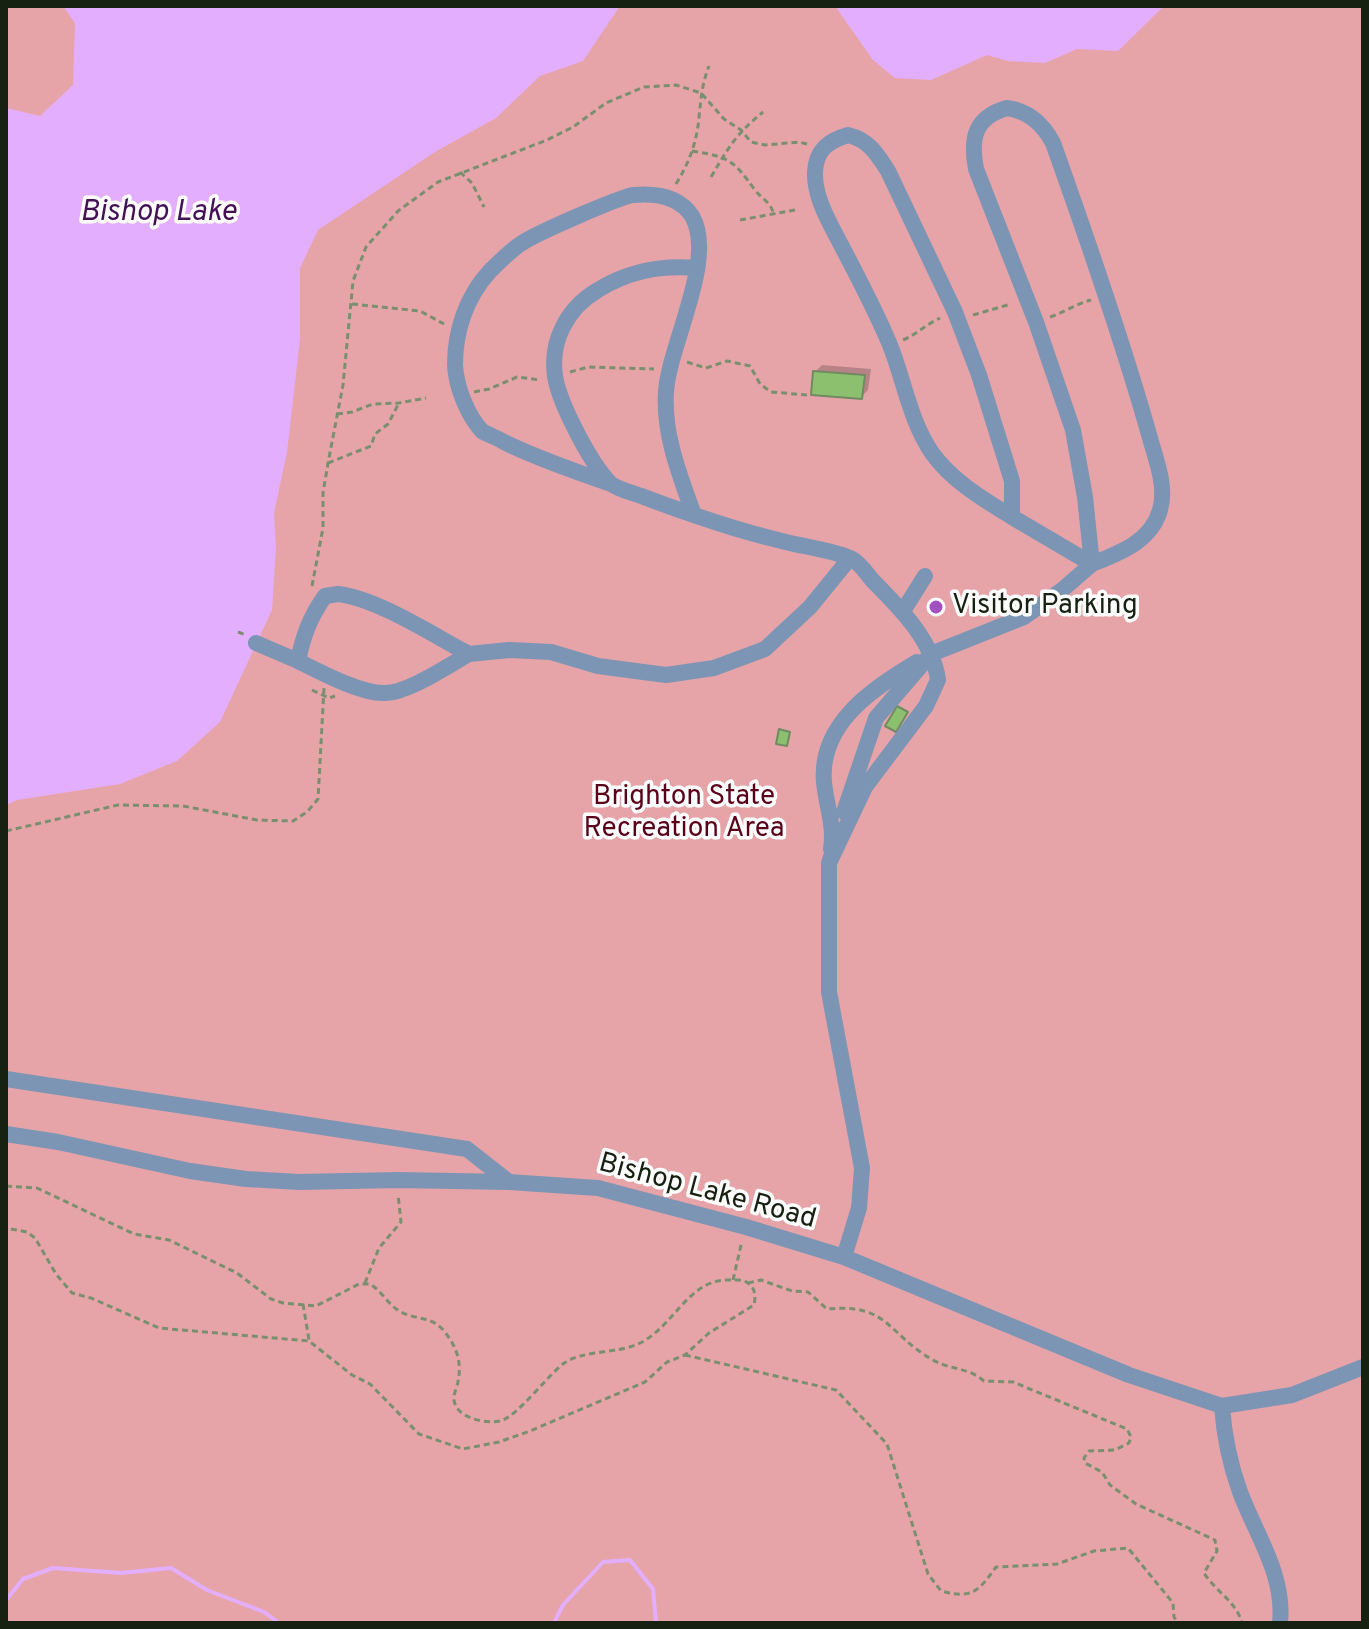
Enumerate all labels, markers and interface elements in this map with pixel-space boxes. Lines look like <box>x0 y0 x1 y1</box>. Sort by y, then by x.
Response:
water label: Bishop Lake <box>80 196 236 232</box>
place label: Visitor Parking <box>952 590 1138 624</box>
marker: Visitor Parking <box>927 598 945 616</box>
park label: Brighton State Recreation Area <box>584 781 784 847</box>
street label: Bishop Lake Road <box>595 1148 819 1238</box>

